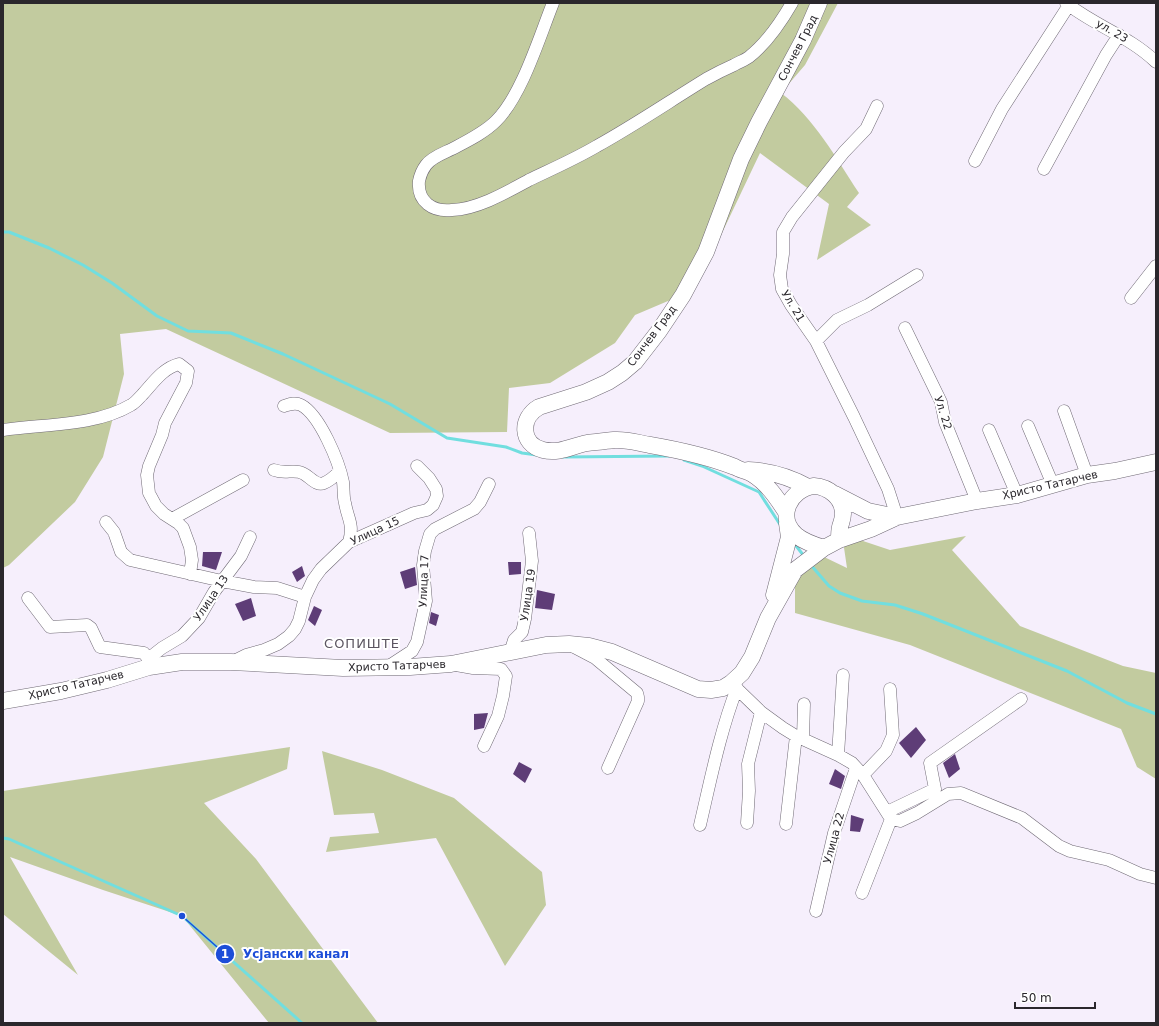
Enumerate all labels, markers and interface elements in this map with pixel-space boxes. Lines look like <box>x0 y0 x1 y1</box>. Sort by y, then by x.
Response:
street label: Сончев Град <box>776 12 821 83</box>
street label: ул. 23 <box>1094 17 1130 45</box>
street label: Ул. 21 <box>778 288 808 324</box>
street label: Сончев Град <box>625 303 679 369</box>
street label: Ул. 22 <box>931 394 955 432</box>
street label: Христо Татарчев <box>1001 468 1099 502</box>
street label: Улица 15 <box>348 514 402 548</box>
street label: Улица 17 <box>417 554 431 608</box>
street label: Улица 19 <box>518 568 538 622</box>
street label: Улица 13 <box>191 573 231 623</box>
district label: СОПИШТЕ <box>324 636 400 651</box>
street label: Христо Татарчев <box>348 658 446 674</box>
street label: Христо Татарчев <box>27 668 125 702</box>
street label: Улица 22 <box>821 811 847 865</box>
callout: Усјански канал <box>215 942 357 966</box>
text: 1 <box>221 947 229 961</box>
text: Усјански канал <box>243 947 349 961</box>
scale bar <box>1015 984 1095 1010</box>
text: 50 m <box>1021 991 1052 1005</box>

